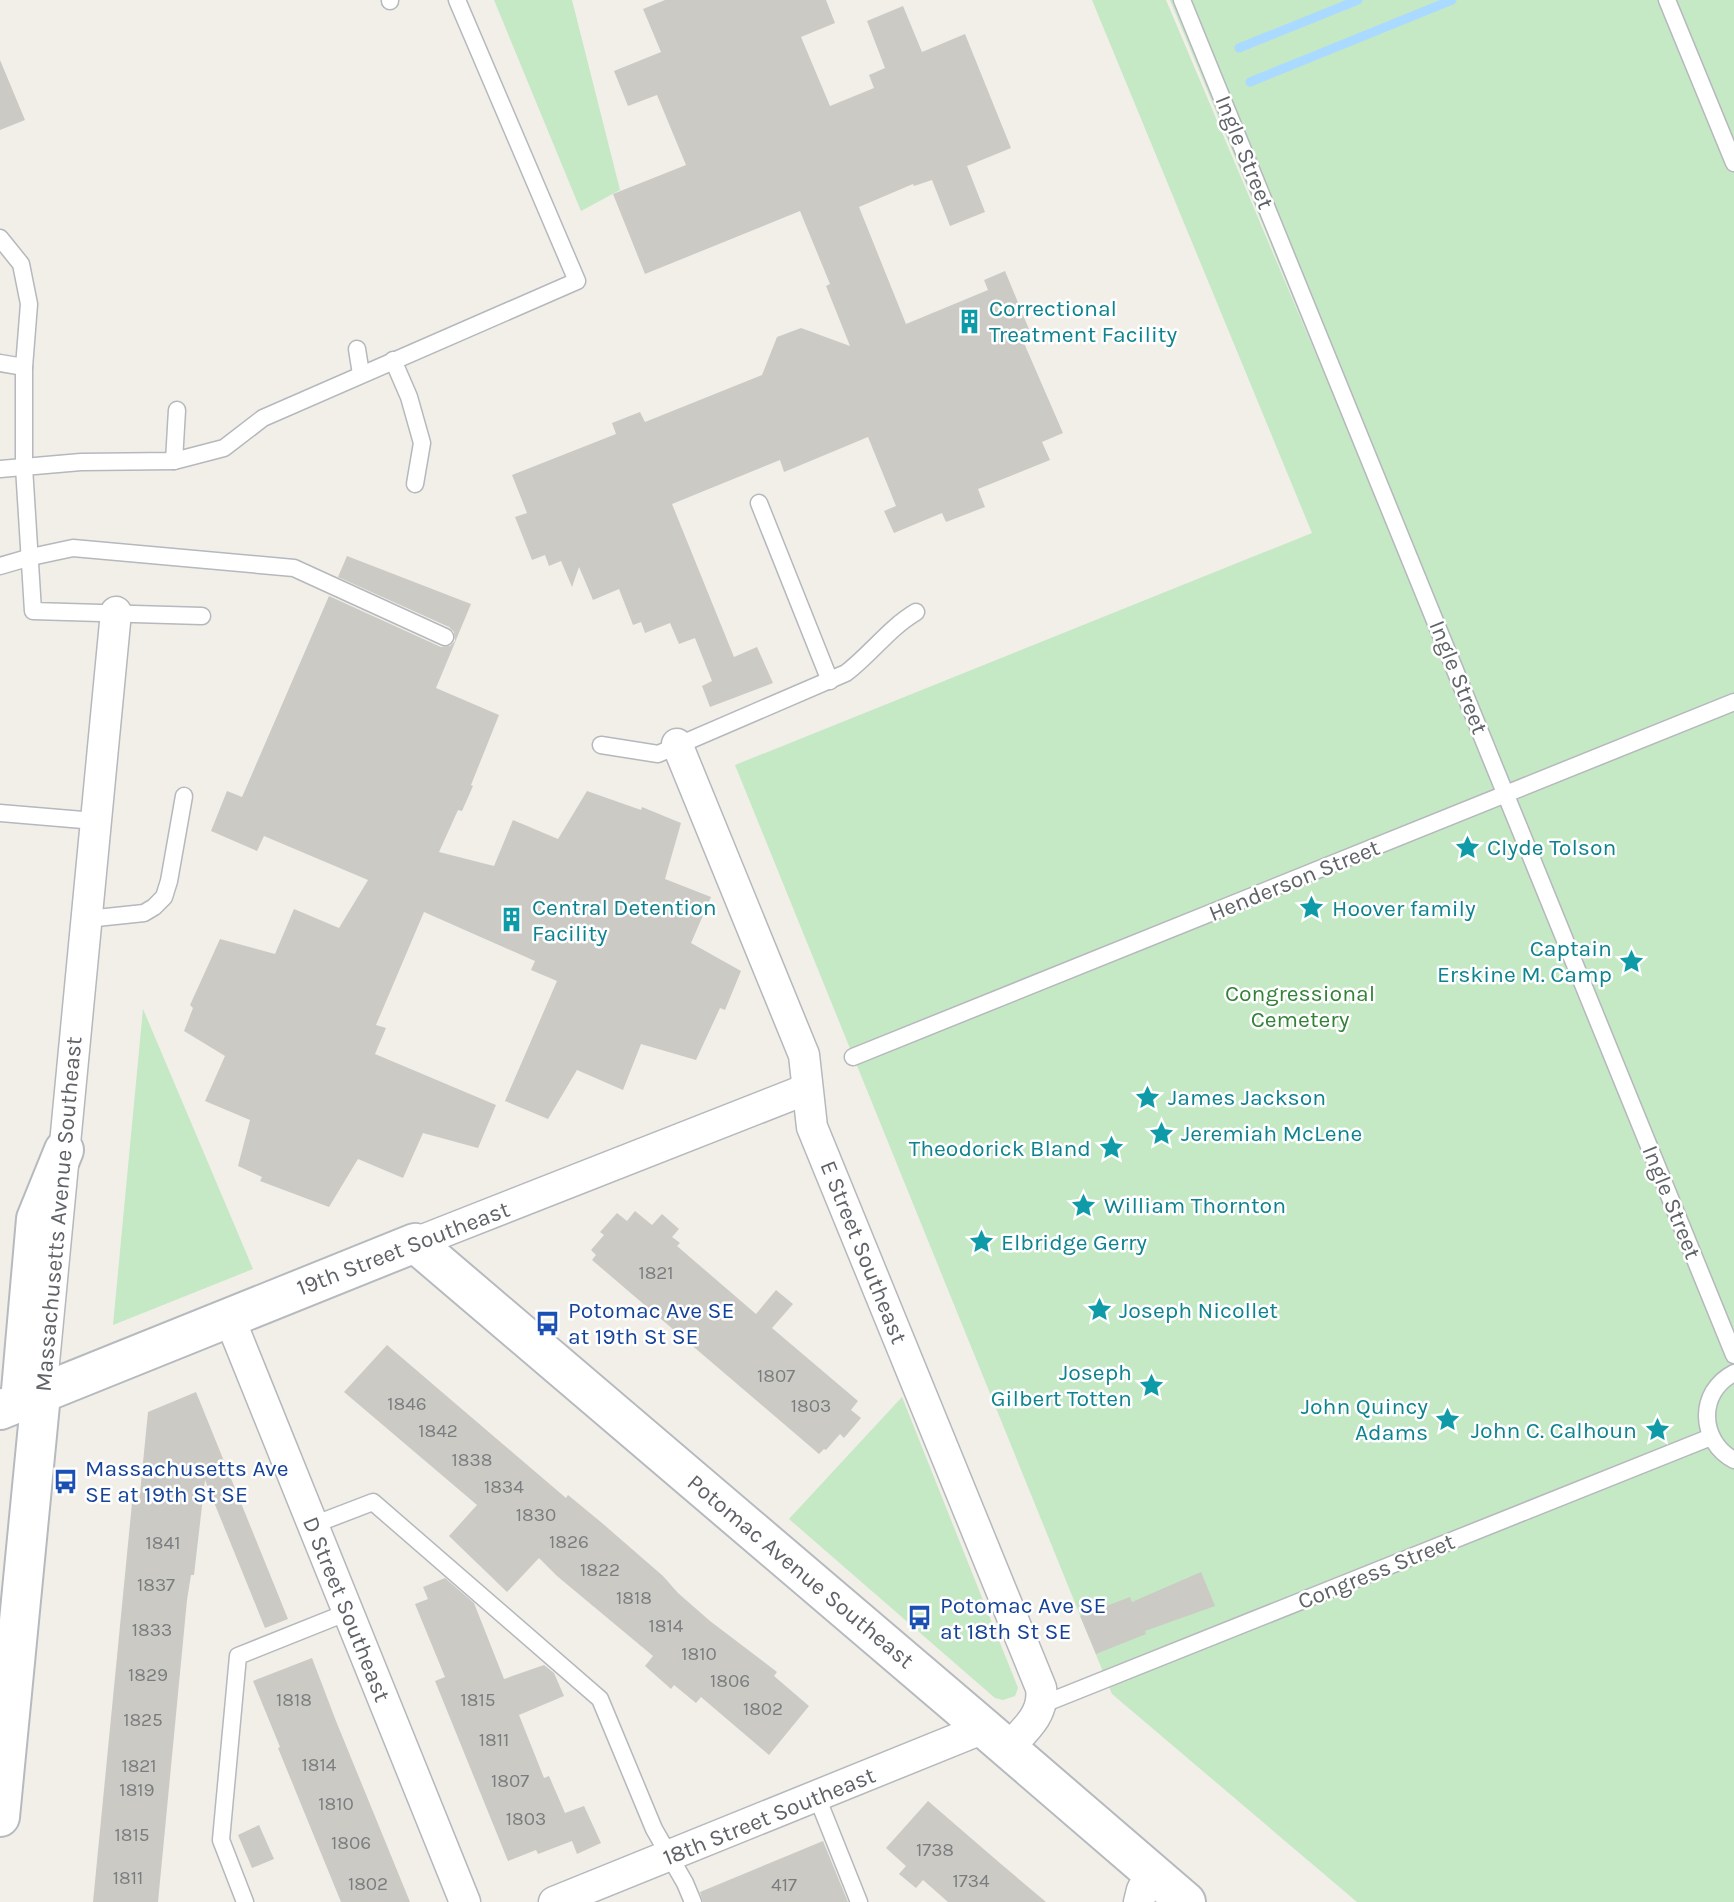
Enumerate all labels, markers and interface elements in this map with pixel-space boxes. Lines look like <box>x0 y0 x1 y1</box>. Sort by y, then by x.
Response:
street label: Ingle Street <box>1210 91 1280 213</box>
place label: Correctional Treatment Facility <box>989 295 1177 348</box>
building icon: Correctional Treatment Facility <box>955 307 983 335</box>
street label: Ingle Street <box>1424 616 1494 738</box>
place icon: Clyde Tolson <box>1453 833 1481 861</box>
street label: Henderson Street <box>1205 834 1384 927</box>
place label: Clyde Tolson <box>1487 834 1616 861</box>
place label: Central Detention Facility <box>532 894 717 947</box>
place icon: Hoover family <box>1298 894 1326 922</box>
place label: Hoover family <box>1332 895 1476 922</box>
building icon: Central Detention Facility <box>498 906 526 934</box>
place label: Captain Erskine M. Camp <box>1437 935 1612 988</box>
place icon: Captain Erskine M. Camp <box>1618 947 1646 975</box>
park label: Congressional Cemetery <box>1225 980 1375 1033</box>
street label: Massachusetts Avenue Southeast <box>30 1035 88 1393</box>
place icon: James Jackson <box>1134 1083 1162 1111</box>
place label: James Jackson <box>1168 1084 1326 1111</box>
place icon: Jeremiah McLene <box>1147 1119 1175 1147</box>
place label: Jeremiah McLene <box>1181 1120 1362 1147</box>
place icon: Theodorick Bland <box>1097 1134 1125 1162</box>
place label: Theodorick Bland <box>909 1135 1091 1162</box>
street label: Ingle Street <box>1637 1141 1707 1263</box>
street label: E Street Southeast <box>814 1157 913 1348</box>
place icon: William Thornton <box>1070 1191 1098 1219</box>
place label: William Thornton <box>1104 1192 1286 1219</box>
street label: 19th Street Southeast <box>293 1195 514 1302</box>
place icon: Elbridge Gerry <box>967 1228 995 1256</box>
place label: Elbridge Gerry <box>1001 1229 1147 1256</box>
house number: 1821 <box>638 1262 674 1284</box>
place icon: Joseph Nicollet <box>1085 1296 1113 1324</box>
place label: Potomac Ave SE at 19th St SE <box>568 1297 734 1350</box>
place label: Joseph Nicollet <box>1119 1297 1278 1324</box>
bus stop icon: Potomac Ave SE at 19th St SE <box>534 1309 562 1337</box>
place label: Joseph Gilbert Totten <box>991 1359 1132 1412</box>
house number: 1807 <box>757 1365 795 1387</box>
place icon: Joseph Gilbert Totten <box>1138 1371 1166 1399</box>
house number: 1846 <box>387 1393 427 1415</box>
place label: John Quincy Adams <box>1301 1393 1428 1446</box>
house number: 1803 <box>791 1395 831 1417</box>
place icon: John Quincy Adams <box>1434 1405 1462 1433</box>
place icon: John C. Calhoun <box>1643 1416 1671 1444</box>
place label: John C. Calhoun <box>1471 1417 1637 1444</box>
house number: 1842 <box>418 1420 458 1442</box>
house number: 1838 <box>452 1449 492 1471</box>
place label: Massachusetts Ave SE at 19th St SE <box>85 1455 288 1508</box>
bus stop icon: Massachusetts Ave SE at 19th St SE <box>51 1467 79 1495</box>
street label: Potomac Avenue Southeast <box>682 1469 920 1674</box>
house number: 1834 <box>484 1476 524 1498</box>
house number: 1830 <box>516 1504 556 1526</box>
street label: D Street Southeast <box>297 1513 396 1706</box>
street label: Congress Street <box>1294 1528 1459 1615</box>
house number: 1826 <box>549 1531 589 1553</box>
house number: 1841 <box>146 1532 180 1554</box>
house number: 1822 <box>580 1559 620 1581</box>
house number: 1837 <box>137 1574 175 1596</box>
house number: 1818 <box>616 1587 652 1609</box>
place label: Potomac Ave SE at 18th St SE <box>940 1592 1106 1645</box>
bus stop icon: Potomac Ave SE at 18th St SE <box>906 1604 934 1632</box>
house number: 1814 <box>649 1615 684 1637</box>
house number: 1833 <box>132 1619 172 1641</box>
house number: 1810 <box>681 1643 717 1665</box>
house number: 1829 <box>128 1664 168 1686</box>
house number: 1806 <box>710 1670 750 1692</box>
house number: 1818 <box>276 1689 312 1711</box>
house number: 1815 <box>461 1689 495 1711</box>
house number: 1802 <box>743 1698 783 1720</box>
house number: 1825 <box>123 1709 163 1731</box>
house number: 1811 <box>479 1729 509 1751</box>
house number: 1814 <box>302 1754 337 1776</box>
house number: 1821 <box>121 1755 157 1777</box>
street label: 18th Street Southeast <box>659 1761 880 1871</box>
house number: 1807 <box>491 1770 529 1792</box>
house number: 1819 <box>119 1779 155 1801</box>
house number: 1810 <box>318 1793 354 1815</box>
house number: 1803 <box>506 1808 546 1830</box>
house number: 1815 <box>115 1824 149 1846</box>
house number: 1806 <box>331 1832 371 1854</box>
house number: 1738 <box>916 1839 954 1861</box>
house number: 1811 <box>113 1867 143 1889</box>
house number: 1734 <box>952 1870 990 1892</box>
house number: 1802 <box>348 1873 388 1895</box>
house number: 417 <box>771 1874 797 1896</box>

